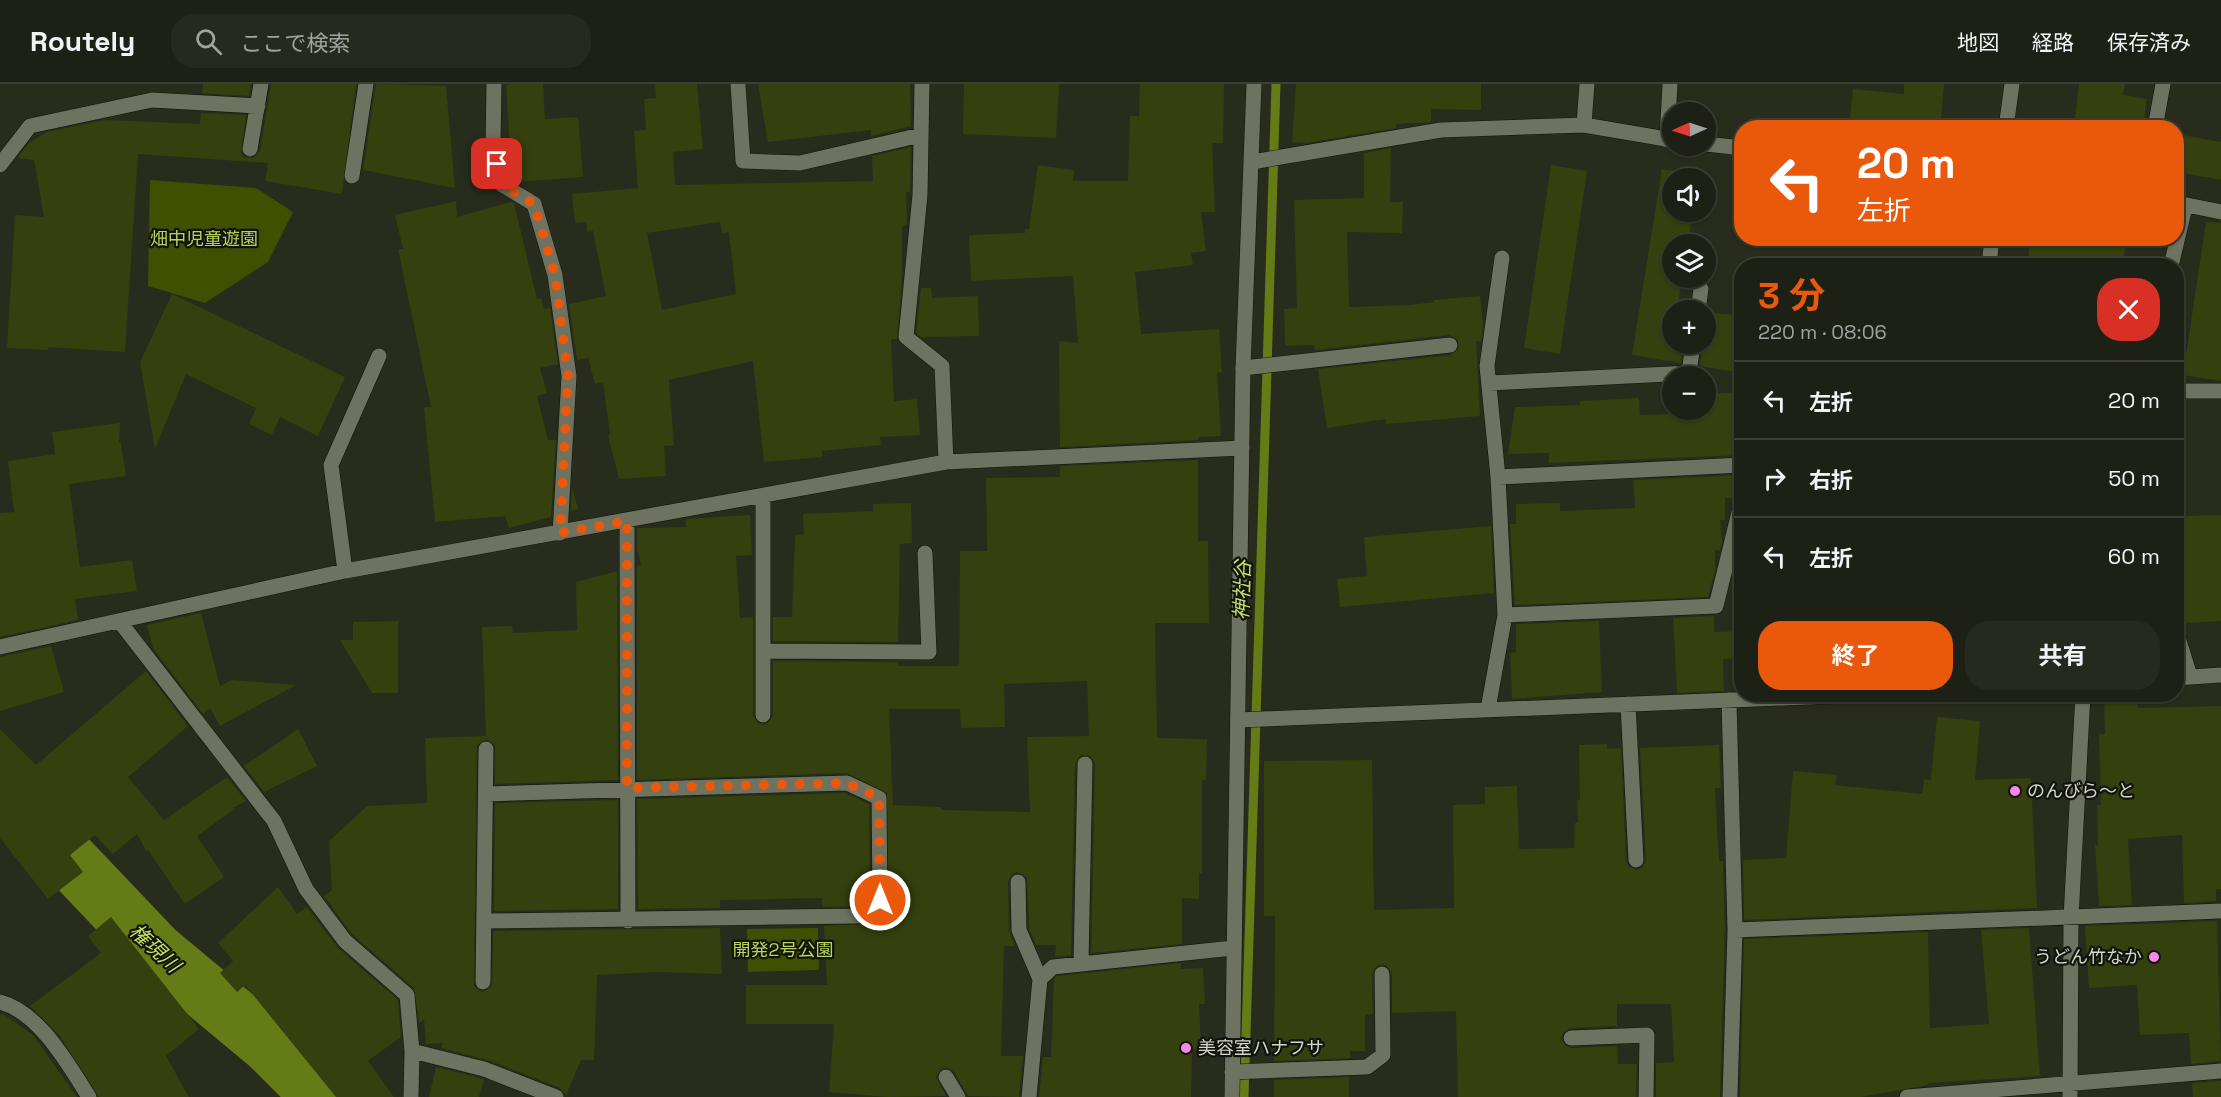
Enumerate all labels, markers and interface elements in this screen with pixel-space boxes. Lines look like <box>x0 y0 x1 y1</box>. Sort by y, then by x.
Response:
search box <box>171 14 591 68</box>
text: Routely <box>30 23 135 59</box>
icon: search <box>192 25 225 58</box>
text: ここで検索 <box>240 29 350 57</box>
text: 地図 <box>1957 29 1999 56</box>
text: 経路 <box>2032 29 2074 56</box>
text: 保存済み <box>2107 29 2191 56</box>
north arrow <box>1662 102 1716 156</box>
map controls <box>1662 102 1716 420</box>
text: 20 m <box>1857 137 1956 190</box>
pin <box>471 138 522 189</box>
icon: left <box>1758 144 1836 222</box>
icon: arrive <box>480 147 513 180</box>
button: sound <box>1662 168 1716 222</box>
text: 左折 <box>1857 193 1911 228</box>
park label: 畑中児童遊園 <box>150 227 258 250</box>
button: layers <box>1662 234 1716 288</box>
text: 3 分 <box>1758 273 1825 319</box>
button: close <box>2097 278 2160 341</box>
button: + <box>1662 300 1716 354</box>
text: 220 m · 08:06 <box>1758 319 1887 345</box>
button: − <box>1662 366 1716 420</box>
icon: left <box>1758 384 1791 417</box>
text: 20 m <box>2108 386 2160 414</box>
text: 左折 <box>1809 388 1853 416</box>
icon: right <box>1758 462 1791 495</box>
text: 50 m <box>2108 464 2160 492</box>
text: 右折 <box>1809 466 1853 494</box>
icon: left <box>1758 540 1791 573</box>
text: 60 m <box>2108 542 2160 570</box>
text: 左折 <box>1809 544 1853 572</box>
water label: 神社谷 <box>1228 558 1256 620</box>
button: 終了 <box>1758 621 1953 690</box>
button: 共有 <box>1965 621 2160 690</box>
place label: のんびら～と <box>2027 779 2135 802</box>
marker: のんびら～と <box>2008 784 2022 798</box>
position arrow <box>848 868 912 932</box>
water label: 権現川 <box>124 918 187 979</box>
park label: 開発2号公園 <box>733 938 833 961</box>
place label: うどん竹なか <box>2034 945 2142 968</box>
marker: うどん竹なか <box>2147 950 2161 964</box>
place label: 美容室ハナフサ <box>1198 1036 1324 1059</box>
marker: 美容室ハナフサ <box>1179 1041 1193 1055</box>

